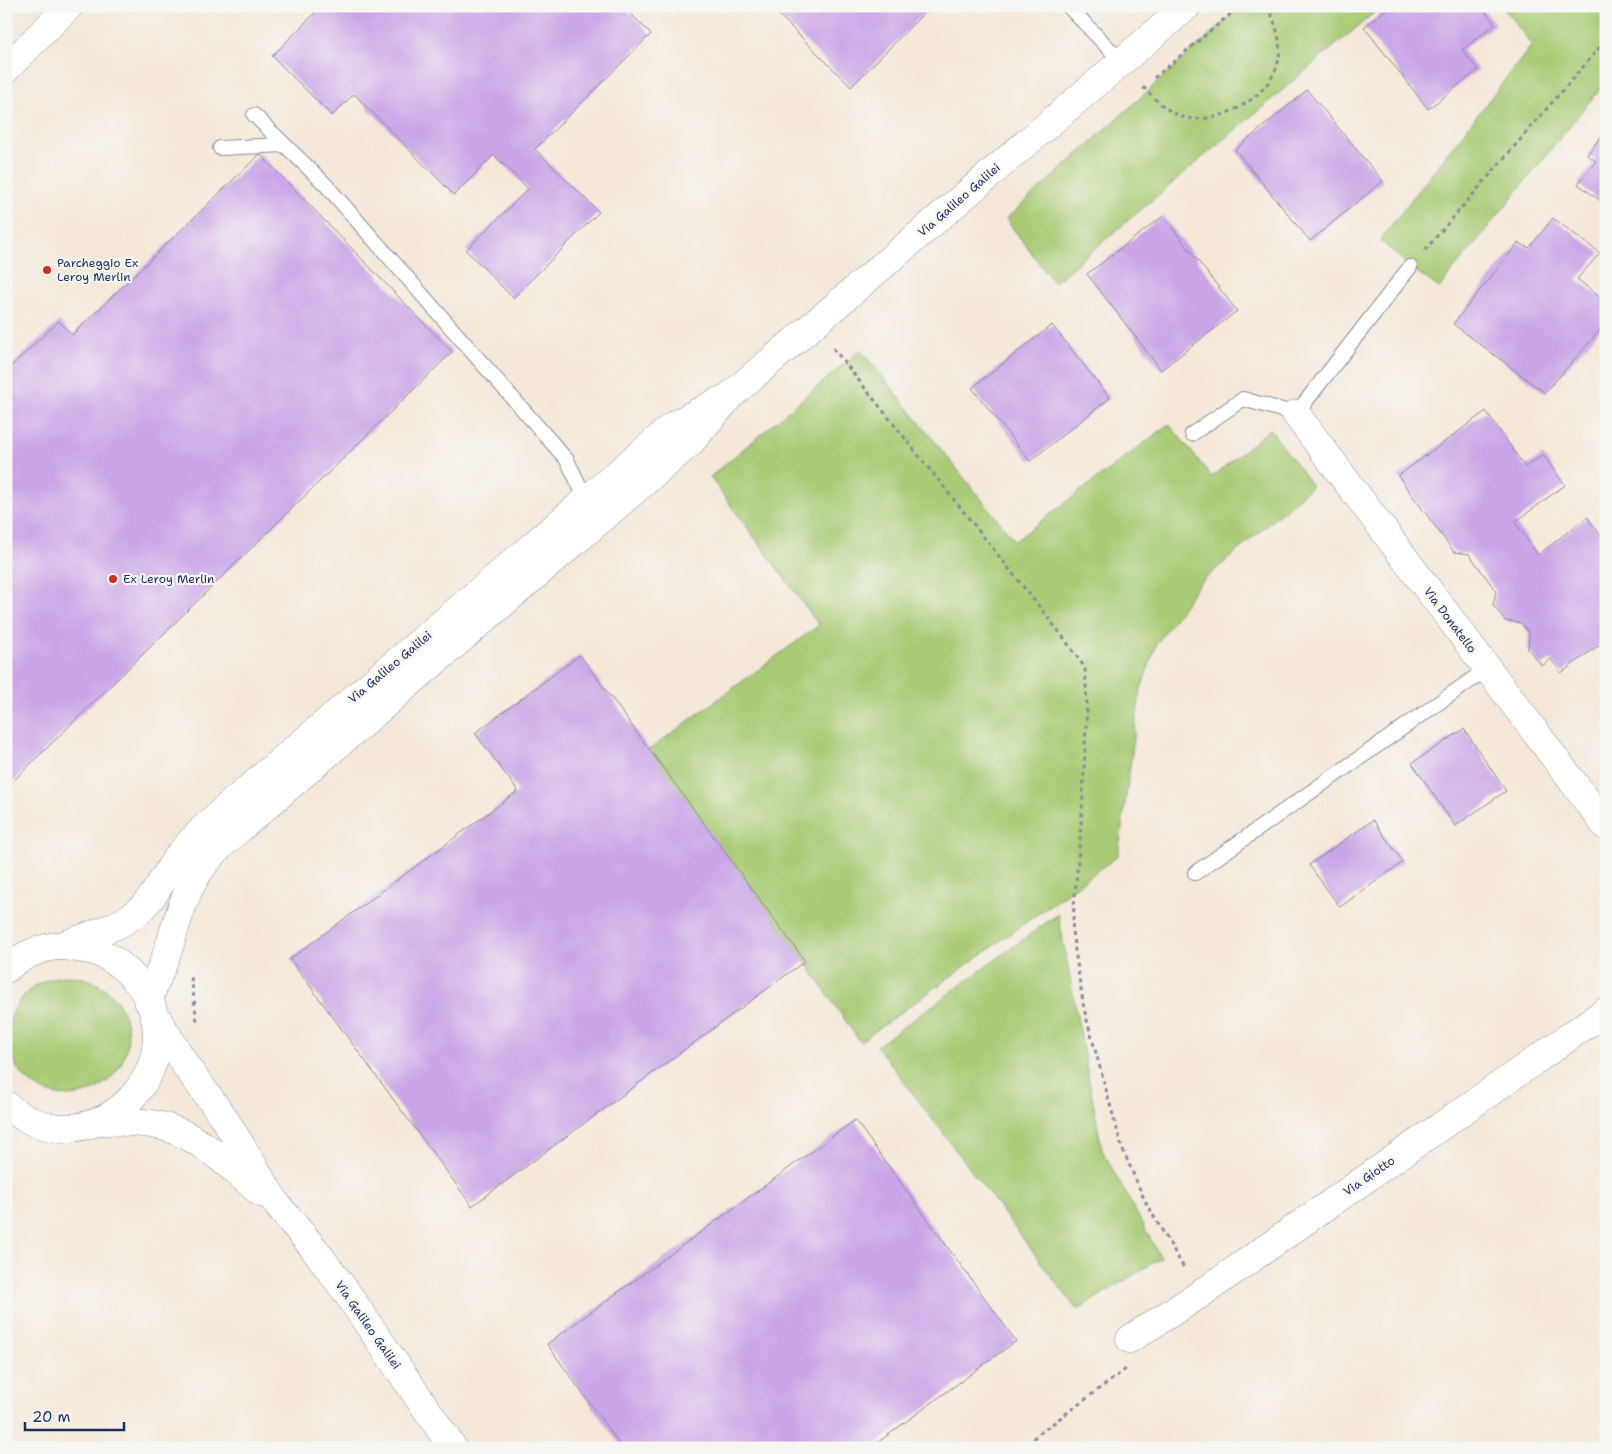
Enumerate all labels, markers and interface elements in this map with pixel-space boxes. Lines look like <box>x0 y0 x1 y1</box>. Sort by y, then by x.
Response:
street label: Via Galileo Galilei <box>914 160 1004 240</box>
place label: Parcheggio Ex Leroy Merlin <box>57 255 138 285</box>
marker: Parcheggio Ex Leroy Merlin <box>41 264 53 276</box>
place label: Ex Leroy Merlin <box>123 571 214 587</box>
marker: Ex Leroy Merlin <box>107 573 119 585</box>
street label: Via Donatello <box>1420 584 1480 656</box>
street label: Via Galileo Galilei <box>345 627 435 707</box>
street label: Via Giotto <box>1340 1152 1398 1200</box>
street label: Via Galileo Galilei <box>331 1278 405 1372</box>
scale bar <box>25 1399 124 1431</box>
text: 20 m <box>32 1407 71 1427</box>

